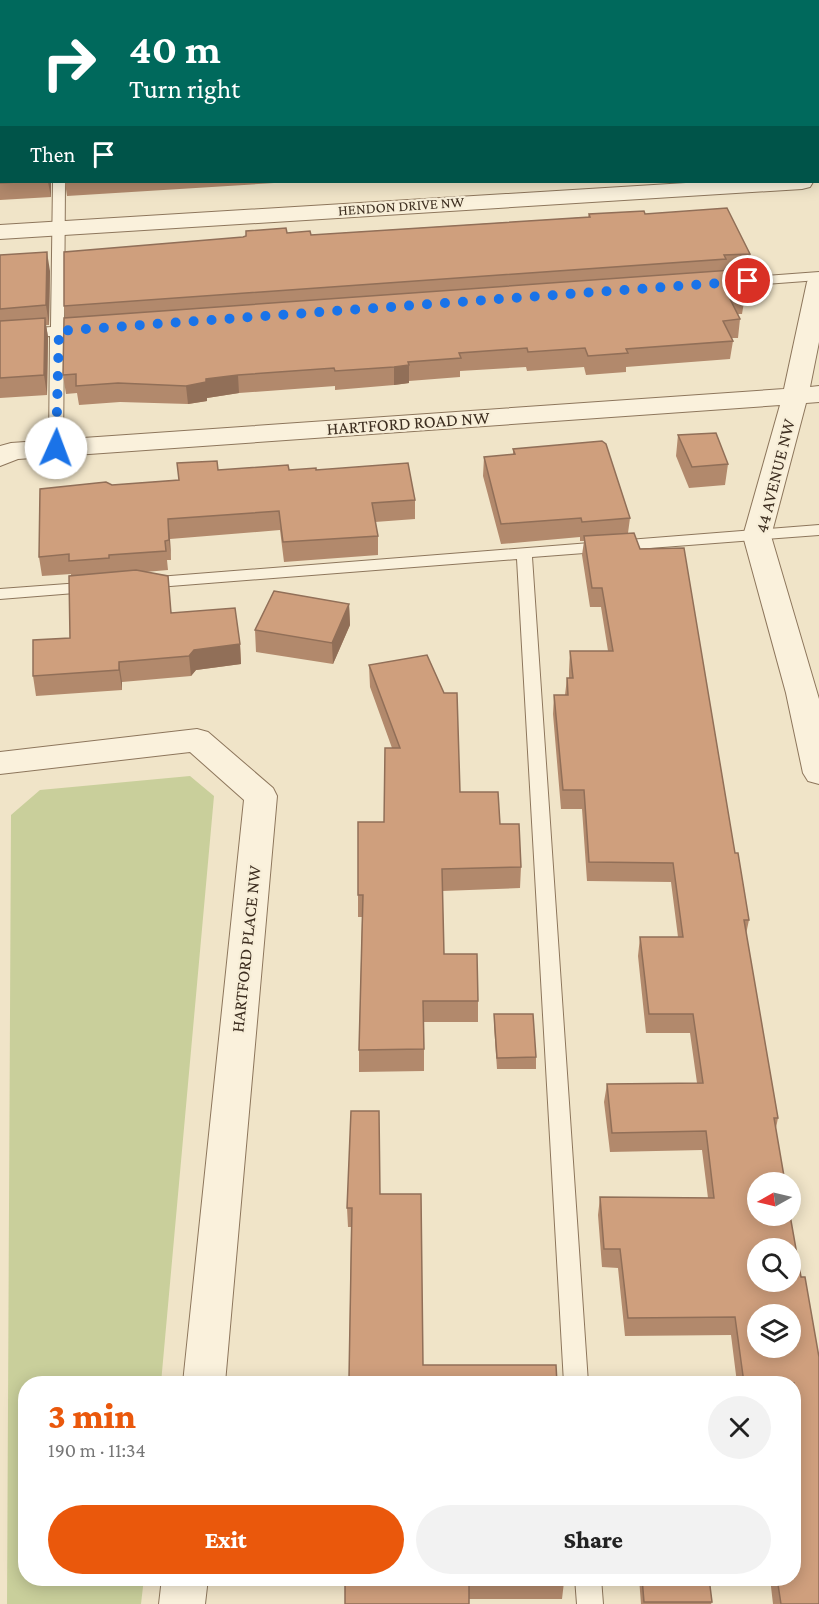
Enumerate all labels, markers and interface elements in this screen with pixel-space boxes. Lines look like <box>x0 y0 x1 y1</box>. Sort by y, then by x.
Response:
icon: right <box>30 24 108 102</box>
text: 40 m <box>129 25 221 72</box>
text: Turn right <box>129 74 240 104</box>
icon: arrive <box>87 138 120 171</box>
text: Then <box>30 142 75 167</box>
street label: HENDON DRIVE NW <box>337 194 465 218</box>
pin <box>722 255 773 306</box>
icon: arrive <box>731 264 764 297</box>
street label: HARTFORD ROAD NW <box>326 407 491 439</box>
position arrow <box>24 416 88 480</box>
street label: 44 AVENUE NW <box>751 416 799 535</box>
street label: HARTFORD PLACE NW <box>227 864 265 1034</box>
north arrow <box>747 1172 801 1226</box>
map controls <box>747 1172 801 1358</box>
button: search <box>747 1238 801 1292</box>
button: layers <box>747 1304 801 1358</box>
text: 3 min <box>48 1396 136 1436</box>
button: close <box>708 1396 771 1459</box>
text: 190 m · 11:34 <box>48 1439 146 1461</box>
button: Exit <box>48 1505 404 1574</box>
button: Share <box>416 1505 771 1574</box>

